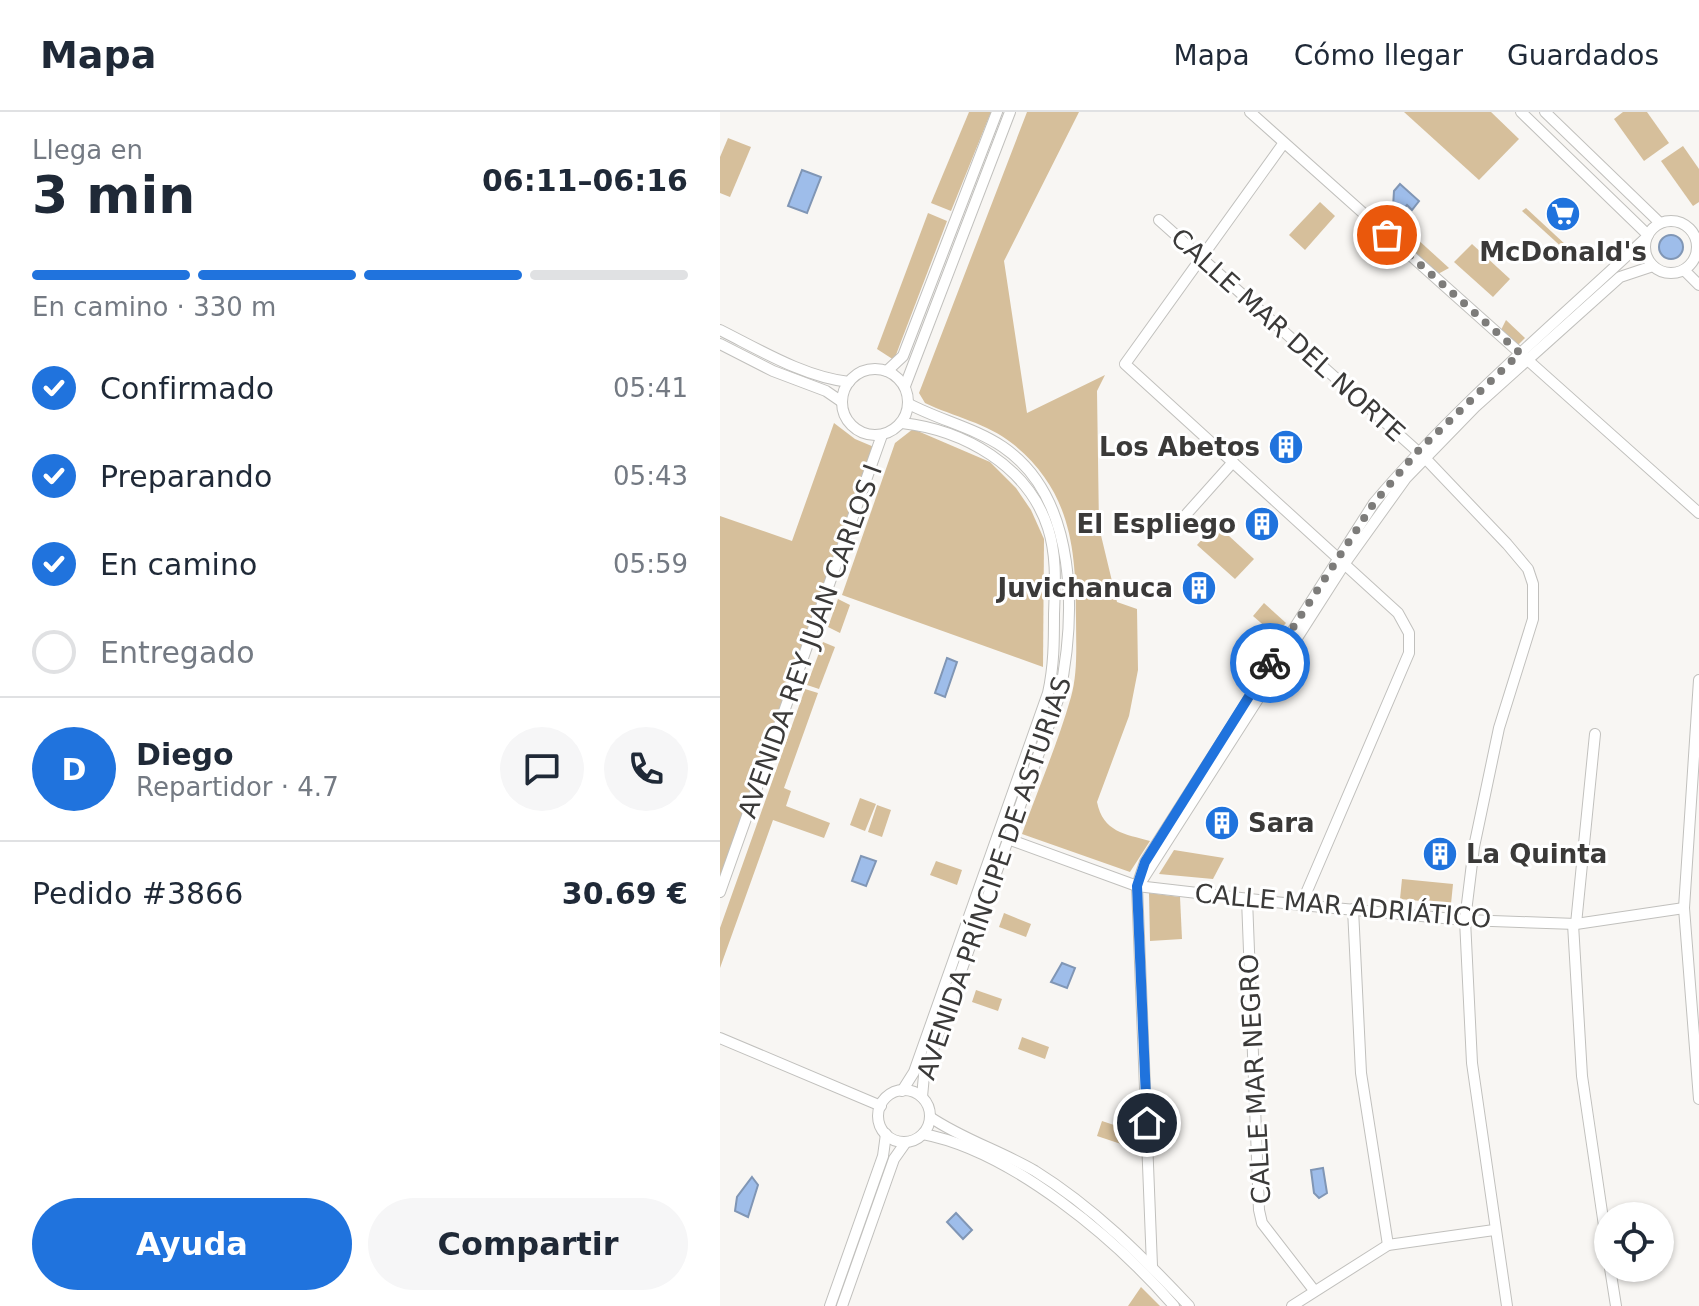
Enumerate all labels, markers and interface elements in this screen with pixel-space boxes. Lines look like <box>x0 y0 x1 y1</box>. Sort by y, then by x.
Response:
text: Mapa <box>40 33 156 77</box>
text: Mapa <box>1173 39 1250 72</box>
text: Cómo llegar <box>1294 39 1463 72</box>
text: Guardados <box>1507 39 1659 72</box>
text: Llega en <box>32 135 143 165</box>
text: 06:11–06:16 <box>482 163 688 198</box>
text: 3 min <box>32 165 195 225</box>
supermarket icon: McDonald's <box>1544 195 1582 233</box>
pin <box>1353 201 1421 269</box>
icon: bag <box>1365 213 1409 257</box>
street label: CALLE MAR DEL NORTE <box>1165 222 1411 448</box>
place label: McDonald's <box>1479 237 1647 267</box>
text: En camino · 330 m <box>32 292 276 322</box>
icon: check <box>32 366 76 410</box>
text: Confirmado <box>100 371 274 406</box>
text: 05:41 <box>613 373 688 403</box>
building icon: Los Abetos <box>1267 428 1305 466</box>
place label: Los Abetos <box>1099 432 1260 462</box>
icon: check <box>32 454 76 498</box>
text: Preparando <box>100 459 272 494</box>
street label: AVENIDA REY JUAN CARLOS I <box>732 460 888 822</box>
text: 05:43 <box>613 461 688 491</box>
building icon: El Espliego <box>1243 505 1281 543</box>
place label: El Espliego <box>1076 509 1236 539</box>
icon: check <box>32 542 76 586</box>
text: En camino <box>100 547 257 582</box>
text: 05:59 <box>613 549 688 579</box>
building icon: Juvichanuca <box>1180 569 1218 607</box>
place label: Juvichanuca <box>996 573 1173 603</box>
courier <box>1230 623 1310 703</box>
text: Entregado <box>100 635 255 670</box>
icon: bike <box>1248 641 1292 685</box>
street label: AVENIDA PRÍNCIPE DE ASTURIAS <box>910 672 1077 1083</box>
button: chat <box>500 727 584 811</box>
button: phone <box>604 727 688 811</box>
text: Diego <box>136 737 234 772</box>
text: D <box>62 752 86 787</box>
text: Repartidor · 4.7 <box>136 772 339 802</box>
building icon: Sara <box>1203 804 1241 842</box>
place label: Sara <box>1248 808 1315 838</box>
building icon: La Quinta <box>1421 835 1459 873</box>
place label: La Quinta <box>1466 839 1607 869</box>
text: Pedido #3866 <box>32 876 243 911</box>
text: 30.69 € <box>562 876 688 911</box>
street label: CALLE MAR ADRIÁTICO <box>1193 877 1493 934</box>
street label: CALLE MAR NEGRO <box>1233 953 1277 1205</box>
pin <box>1113 1089 1181 1157</box>
icon: home <box>1125 1101 1169 1145</box>
button: Ayuda <box>32 1198 352 1290</box>
button: Compartir <box>368 1198 688 1290</box>
map controls <box>1594 1202 1674 1282</box>
button: locate <box>1594 1202 1674 1282</box>

